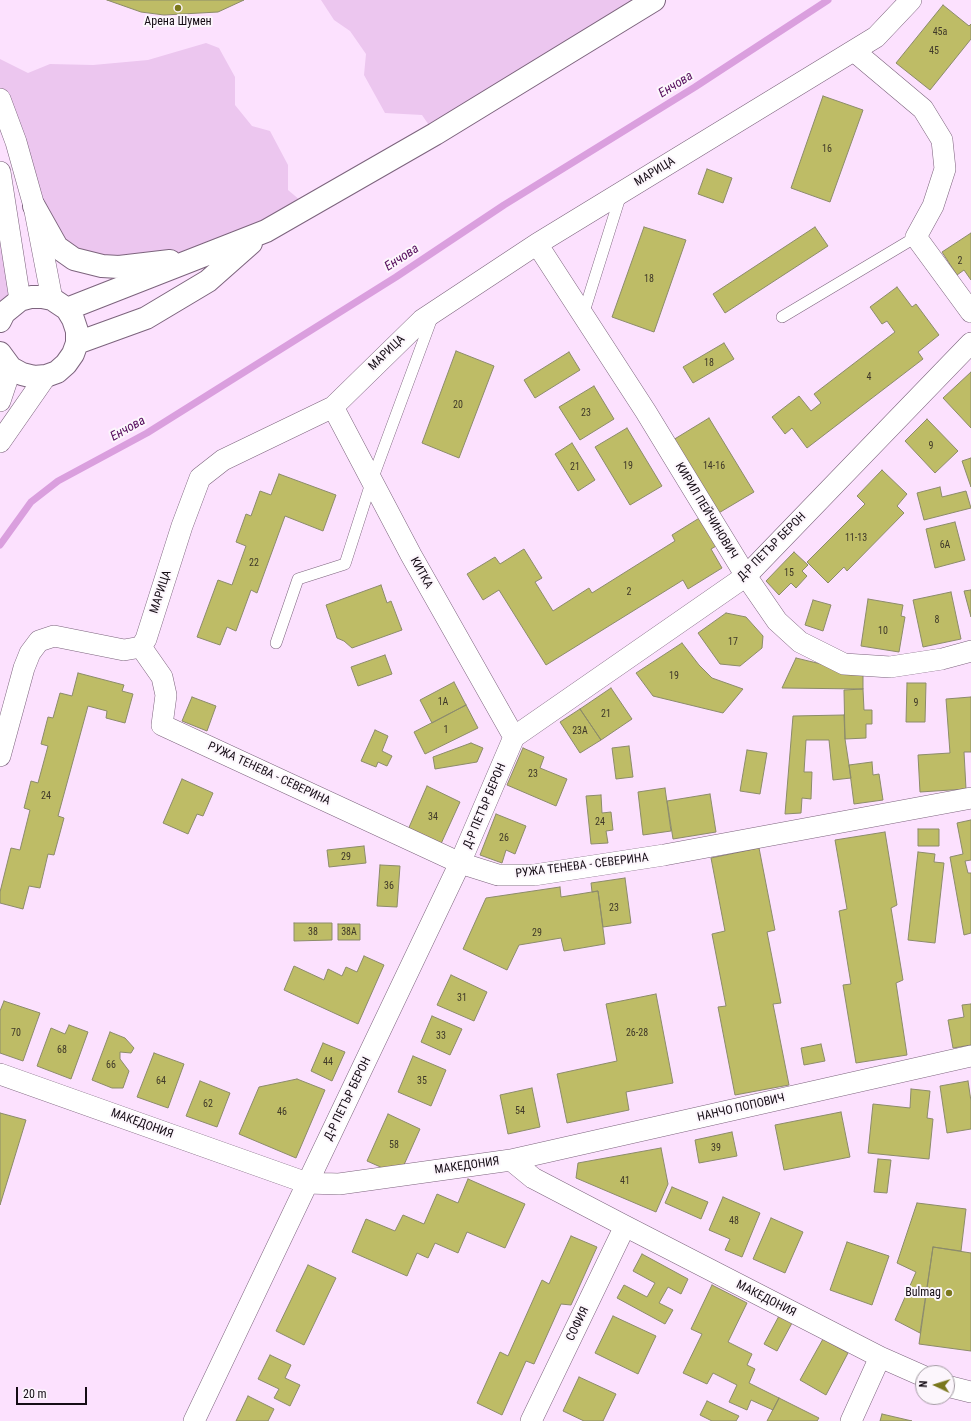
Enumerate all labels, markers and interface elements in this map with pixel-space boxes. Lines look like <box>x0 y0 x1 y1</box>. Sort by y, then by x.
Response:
marker: Арена Шумен <box>173 3 183 13</box>
place label: Арена Шумен <box>144 15 212 29</box>
house number: 45a <box>933 26 947 38</box>
house number: 45 <box>929 45 939 57</box>
water label: Енчова <box>656 68 696 102</box>
house number: 16 <box>822 143 832 155</box>
street label: МАРИЦА <box>632 154 678 190</box>
water label: Енчова <box>382 241 422 275</box>
house number: 2 <box>958 255 962 267</box>
house number: 18 <box>644 273 654 285</box>
street label: МАРИЦА <box>366 332 408 374</box>
house number: 18 <box>704 357 714 369</box>
house number: 4 <box>867 371 871 383</box>
house number: 20 <box>453 399 463 411</box>
house number: 23 <box>581 407 591 419</box>
water label: Енчова <box>108 413 148 445</box>
house number: 9 <box>929 440 933 452</box>
house number: 19 <box>623 460 633 472</box>
street label: КИРИЛ ПЕЙЧИНОВИЧ <box>672 460 740 562</box>
house number: 14-16 <box>703 460 725 472</box>
house number: 21 <box>570 461 580 473</box>
street label: Д-Р ПЕТЪР БЕРОН <box>735 510 809 584</box>
house number: 11-13 <box>845 532 867 544</box>
house number: 6А <box>940 539 950 551</box>
street label: КИТКА <box>406 555 436 591</box>
house number: 22 <box>249 557 259 569</box>
house number: 15 <box>784 567 794 579</box>
street label: МАРИЦА <box>147 568 175 616</box>
house number: 2 <box>627 586 631 598</box>
house number: 8 <box>935 614 939 626</box>
house number: 10 <box>878 625 888 637</box>
house number: 17 <box>728 636 738 648</box>
house number: 19 <box>669 670 679 682</box>
house number: 1А <box>438 696 448 708</box>
house number: 9 <box>914 697 918 709</box>
house number: 21 <box>601 708 611 720</box>
house number: 1 <box>444 724 448 736</box>
house number: 23А <box>572 725 588 737</box>
street label: РУЖА ТЕНЕВА - СЕВЕРИНА <box>205 739 333 809</box>
street label: Д-Р ПЕТЪР БЕРОН <box>461 761 509 851</box>
house number: 23 <box>528 768 538 780</box>
house number: 24 <box>41 790 51 802</box>
house number: 34 <box>428 811 438 823</box>
house number: 24 <box>595 816 605 828</box>
house number: 26 <box>499 832 509 844</box>
house number: 29 <box>341 851 351 863</box>
street label: РУЖА ТЕНЕВА - СЕВЕРИНА <box>515 851 649 881</box>
house number: 36 <box>384 880 394 892</box>
house number: 23 <box>609 902 619 914</box>
house number: 38 <box>308 926 318 938</box>
house number: 38А <box>341 926 357 938</box>
house number: 29 <box>532 927 542 939</box>
house number: 31 <box>457 992 467 1004</box>
house number: 70 <box>11 1027 21 1039</box>
house number: 26-28 <box>626 1027 648 1039</box>
house number: 33 <box>436 1030 446 1042</box>
house number: 68 <box>57 1044 67 1056</box>
street label: Д-Р ПЕТЪР БЕРОН <box>322 1055 374 1143</box>
house number: 44 <box>323 1056 333 1068</box>
house number: 66 <box>106 1059 116 1071</box>
house number: 64 <box>156 1075 166 1087</box>
house number: 35 <box>417 1075 427 1087</box>
street label: НАНЧО ПОПОВИЧ <box>696 1091 786 1125</box>
house number: 62 <box>203 1098 213 1110</box>
house number: 54 <box>515 1105 525 1117</box>
street label: МАКЕДОНИЯ <box>109 1106 175 1142</box>
house number: 46 <box>277 1106 287 1118</box>
house number: 58 <box>389 1139 399 1151</box>
house number: 39 <box>711 1142 721 1154</box>
street label: МАКЕДОНИЯ <box>434 1154 500 1178</box>
house number: 41 <box>620 1175 630 1187</box>
house number: 48 <box>729 1215 739 1227</box>
street label: МАКЕДОНИЯ <box>734 1278 798 1320</box>
place label: Bulmag <box>905 1286 941 1300</box>
marker: Bulmag <box>944 1288 954 1298</box>
street label: СОФИЯ <box>564 1305 592 1343</box>
north arrow <box>915 1365 955 1405</box>
scale bar <box>18 1379 89 1405</box>
text: N <box>917 1380 930 1388</box>
text: 20 m <box>23 1387 47 1401</box>

